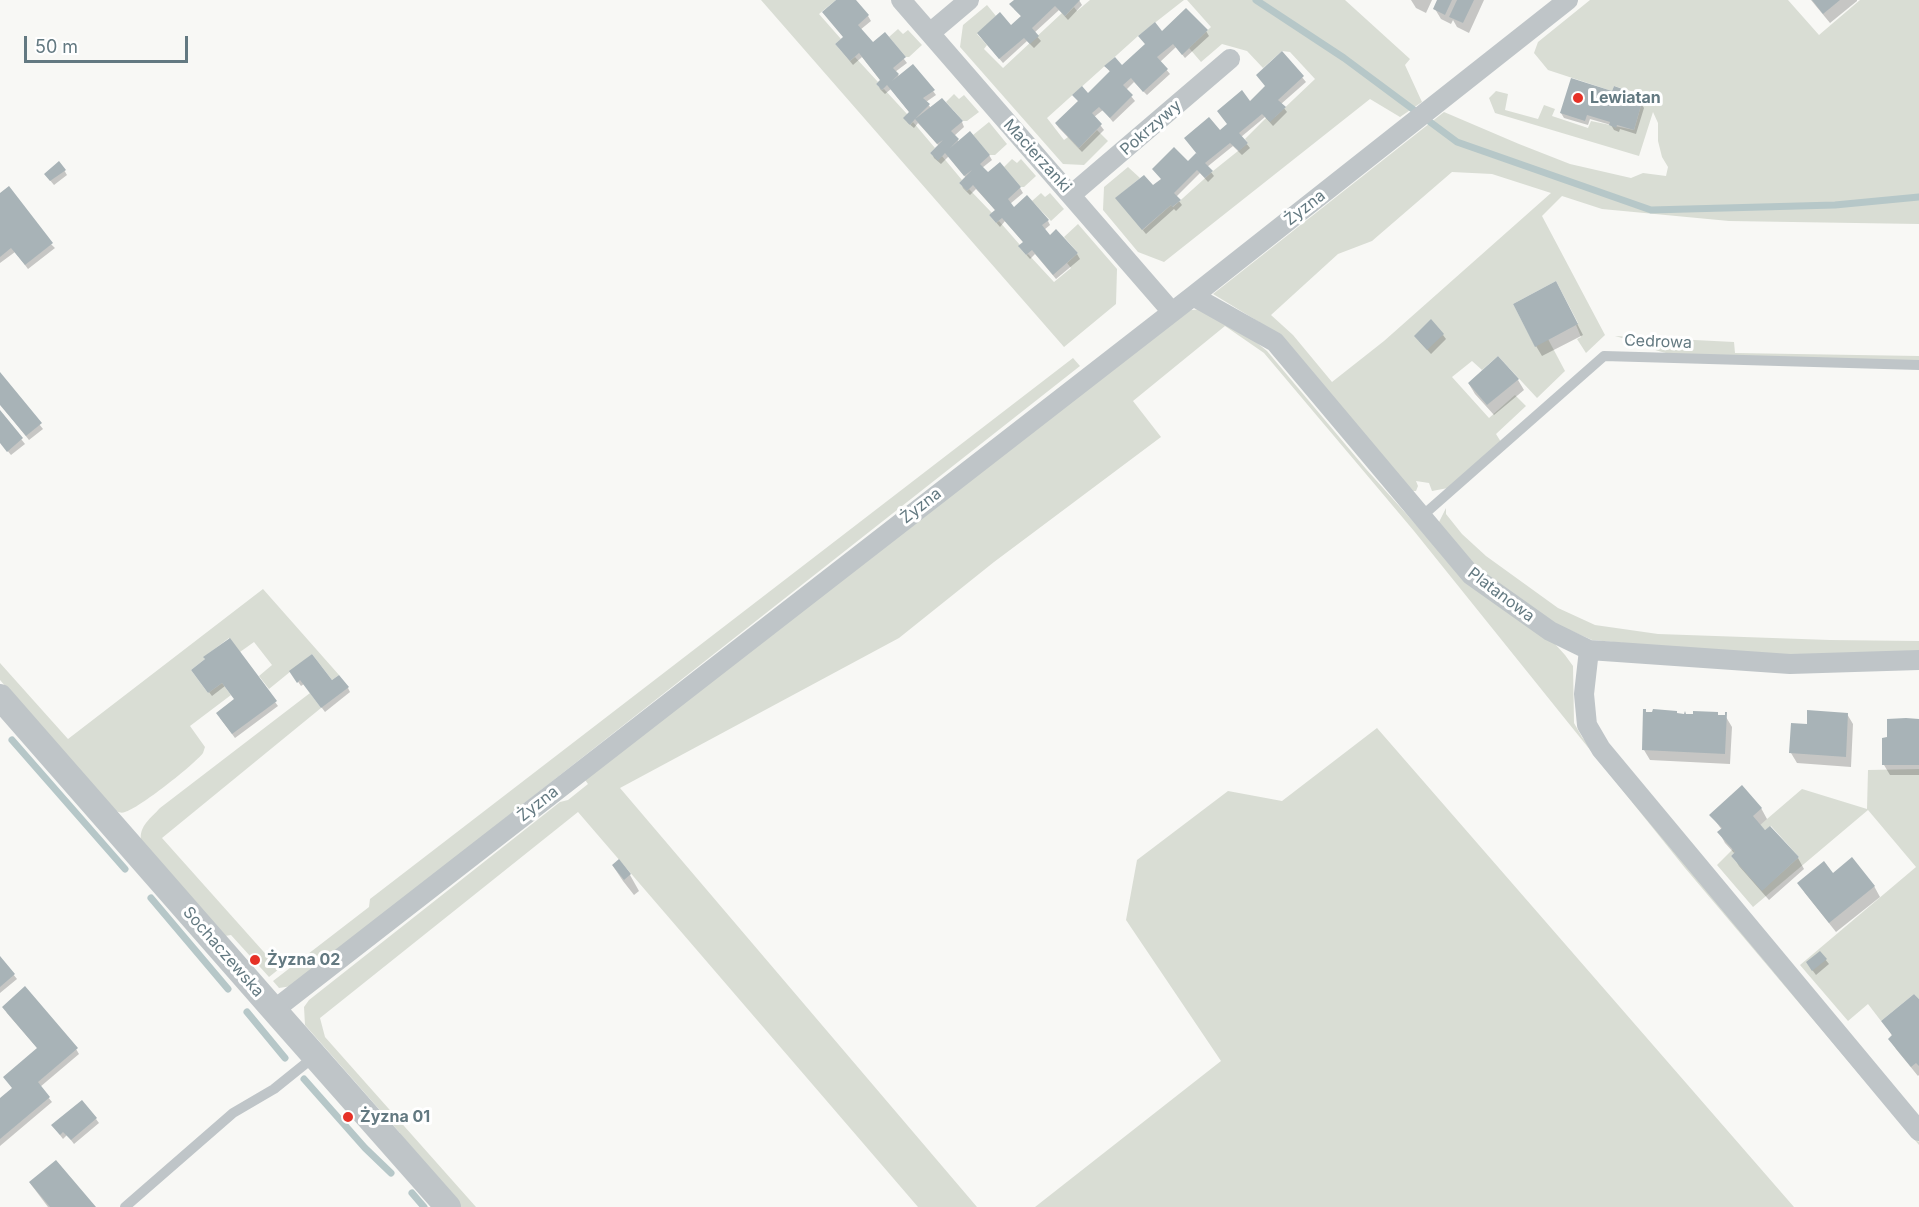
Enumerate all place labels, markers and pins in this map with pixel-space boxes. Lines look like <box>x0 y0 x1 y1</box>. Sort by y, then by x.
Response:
place label: Lewiatan <box>1590 88 1661 108</box>
marker: Lewiatan <box>1571 91 1585 105</box>
place label: Żyzna 02 <box>267 950 340 970</box>
marker: Żyzna 02 <box>248 953 262 967</box>
place label: Żyzna 01 <box>360 1107 430 1127</box>
marker: Żyzna 01 <box>341 1110 355 1124</box>

